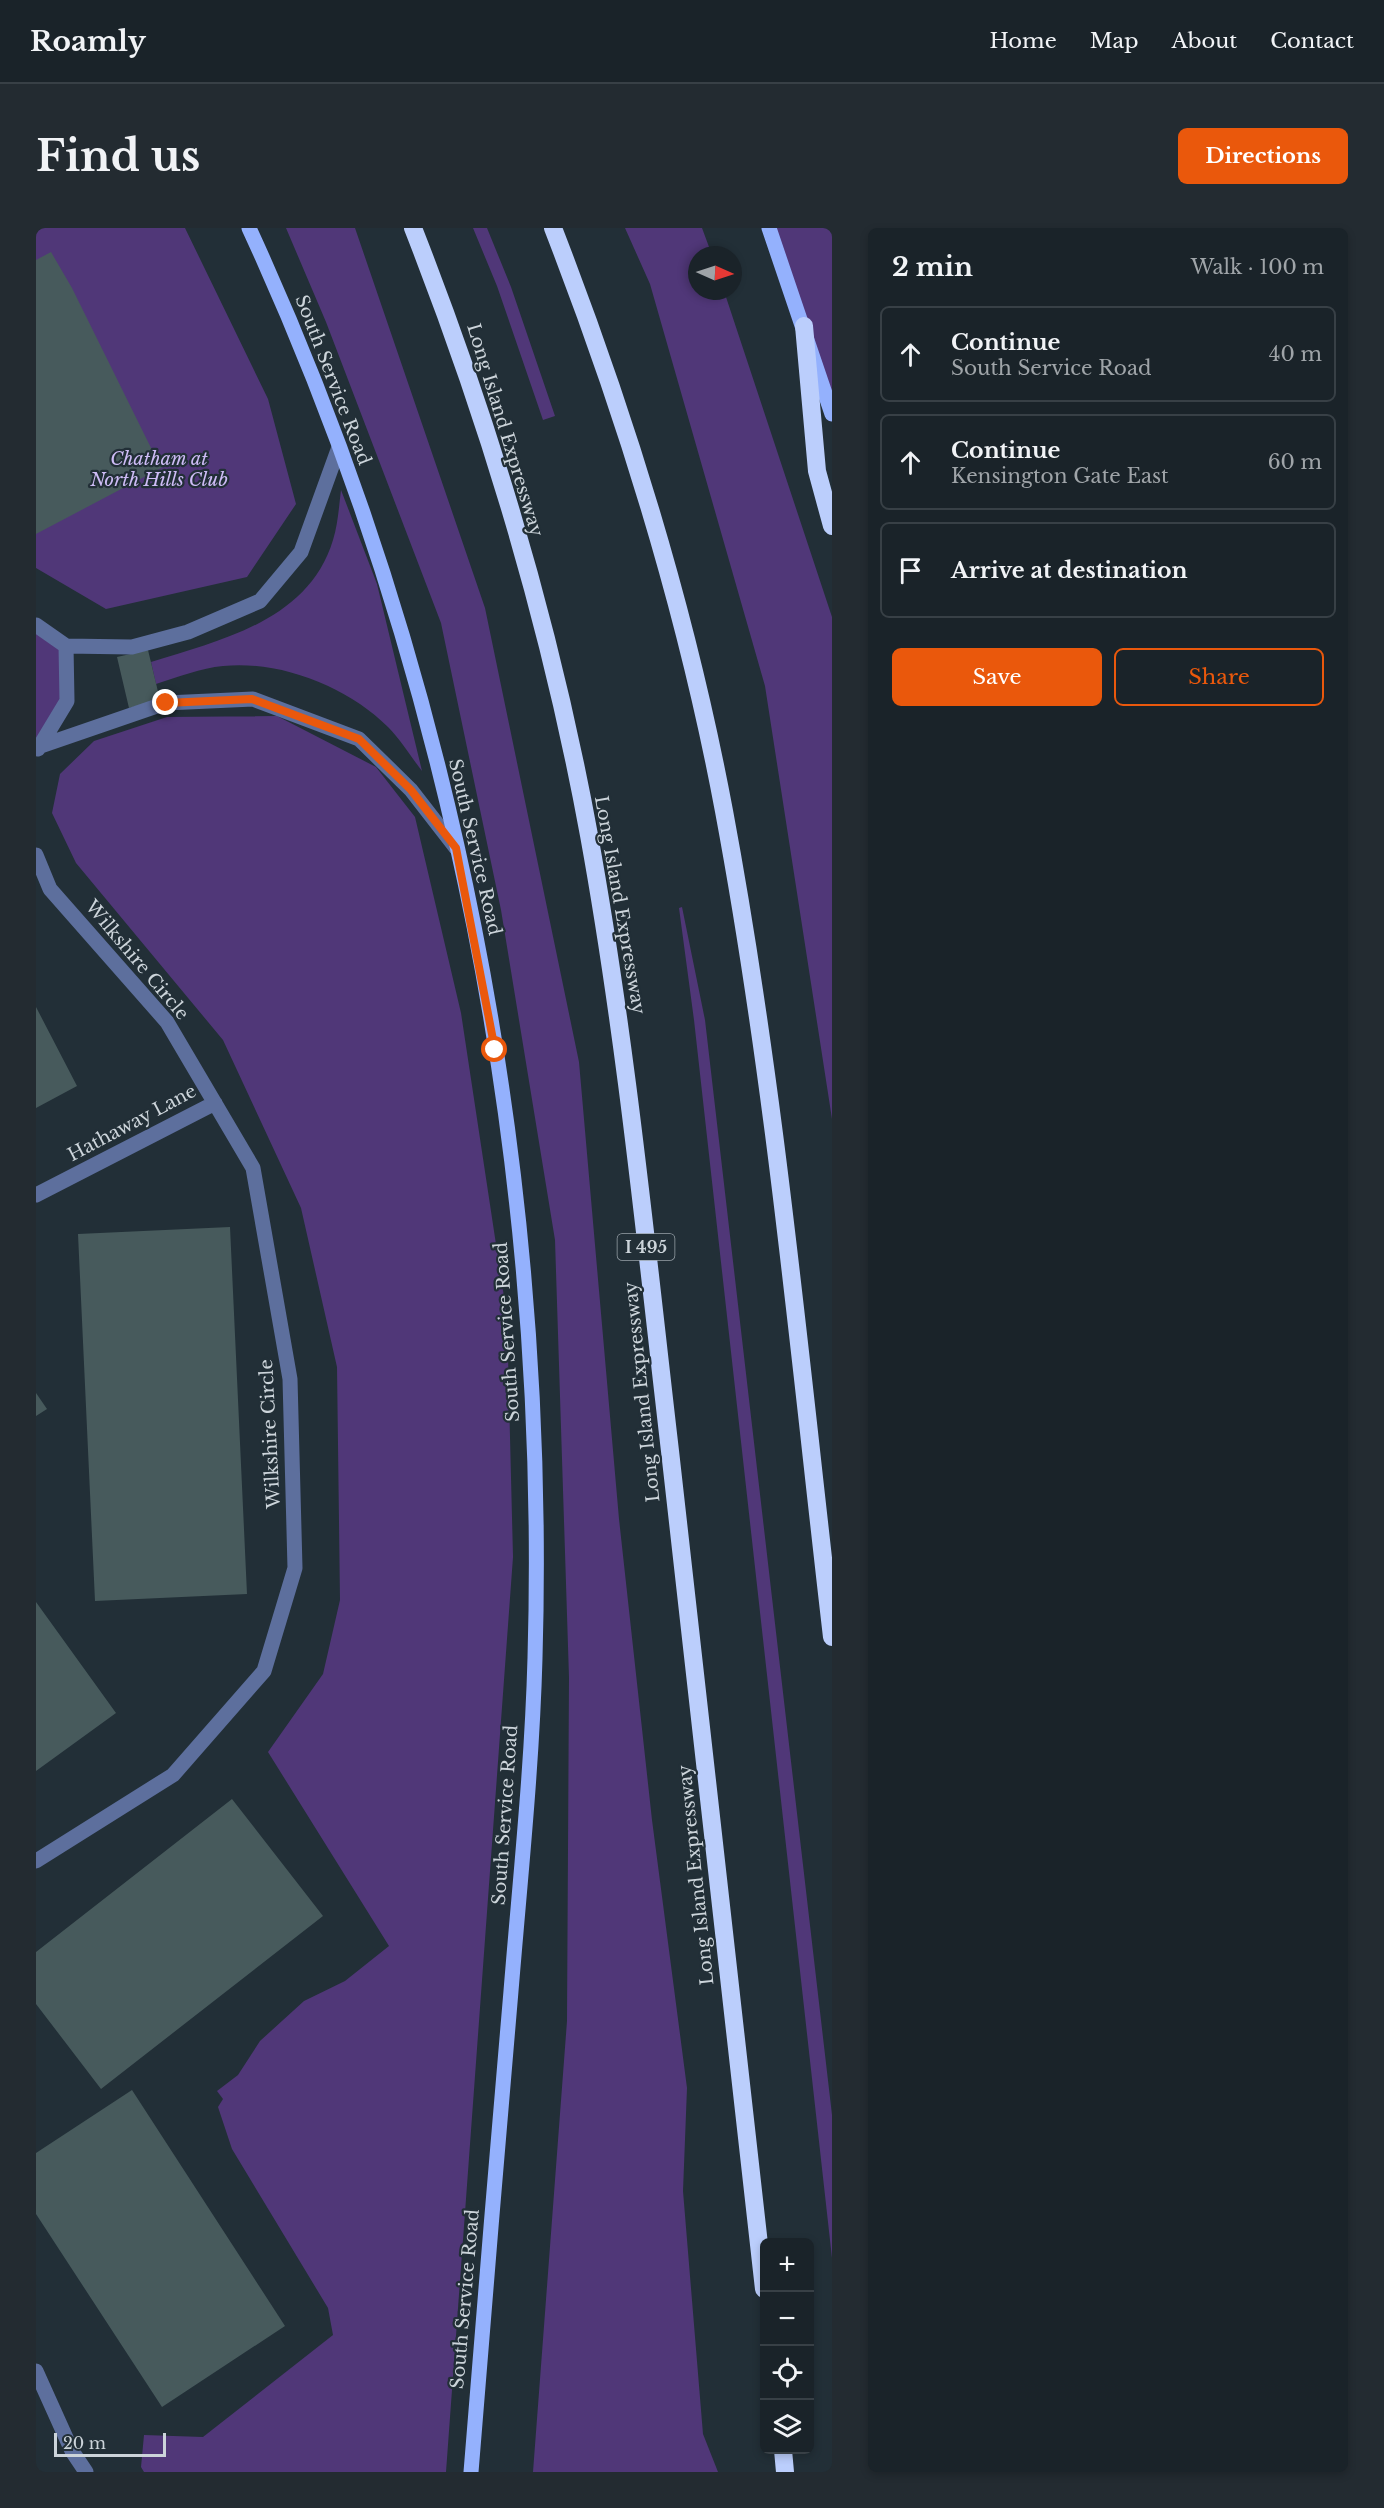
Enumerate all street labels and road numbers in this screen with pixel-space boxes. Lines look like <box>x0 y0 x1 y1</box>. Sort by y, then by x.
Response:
street label: South Service Road <box>290 292 376 468</box>
street label: Long Island Expressway <box>462 321 548 540</box>
street label: South Service Road <box>444 757 506 937</box>
street label: Long Island Expressway <box>590 794 650 1016</box>
street label: Wilkshire Circle <box>80 895 193 1024</box>
street label: Hathaway Lane <box>64 1080 200 1166</box>
road number: I 495 <box>618 1234 674 1260</box>
street label: South Service Road <box>490 1241 524 1423</box>
street label: Long Island Expressway <box>619 1280 665 1503</box>
street label: Wilkshire Circle <box>255 1359 285 1510</box>
street label: South Service Road <box>488 1724 522 1906</box>
street label: Long Island Expressway <box>673 1763 719 1986</box>
street label: South Service Road <box>446 2208 484 2390</box>

